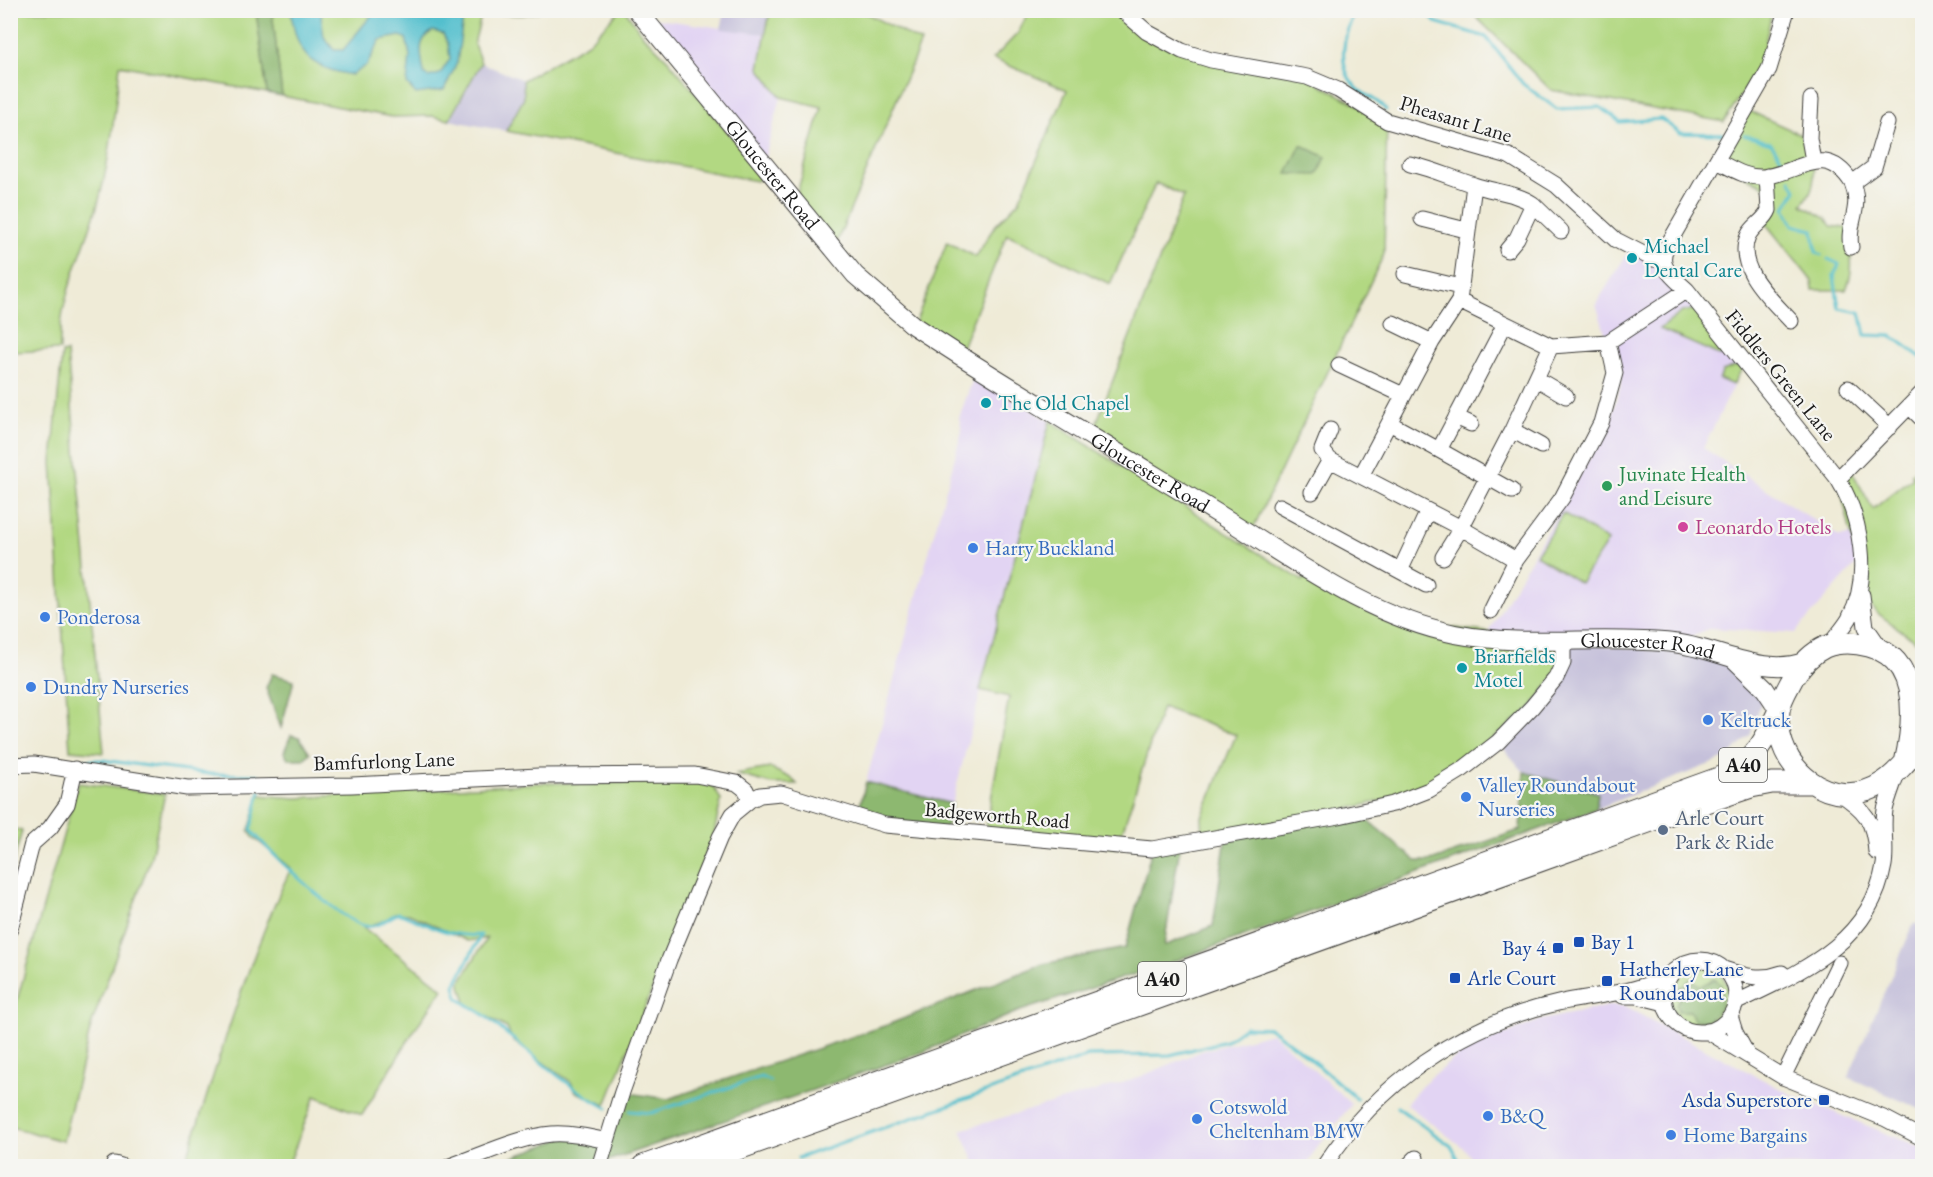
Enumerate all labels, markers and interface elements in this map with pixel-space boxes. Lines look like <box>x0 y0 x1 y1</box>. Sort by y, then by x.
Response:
street label: Pheasant Lane <box>1397 89 1516 148</box>
street label: Gloucester Road <box>719 113 826 235</box>
place label: Michael Dental Care <box>1644 232 1742 283</box>
marker: Michael Dental Care <box>1625 251 1639 265</box>
street label: Fiddlers Green Lane <box>1720 303 1843 446</box>
place label: The Old Chapel <box>998 389 1129 416</box>
marker: The Old Chapel <box>979 396 993 410</box>
street label: Gloucester Road <box>1086 425 1215 519</box>
place label: Juvinate Health and Leisure <box>1617 460 1746 511</box>
marker: Juvinate Health and Leisure <box>1600 479 1614 493</box>
place label: Leonardo Hotels <box>1695 513 1832 540</box>
marker: Leonardo Hotels <box>1676 520 1690 534</box>
place label: Harry Buckland <box>985 534 1115 561</box>
marker: Harry Buckland <box>966 541 980 555</box>
place label: Ponderosa <box>57 603 141 630</box>
marker: Ponderosa <box>38 610 52 624</box>
street label: Gloucester Road <box>1580 626 1718 665</box>
place label: Briarfields Motel <box>1474 642 1556 693</box>
marker: Briarfields Motel <box>1455 661 1469 675</box>
place label: Dundry Nurseries <box>43 673 189 700</box>
marker: Dundry Nurseries <box>24 680 38 694</box>
place label: Keltruck <box>1720 706 1792 733</box>
marker: Keltruck <box>1701 713 1715 727</box>
street label: Bamfurlong Lane <box>313 745 455 776</box>
road number: A40 <box>1719 748 1767 782</box>
place label: Valley Roundabout Nurseries <box>1478 771 1636 822</box>
marker: Valley Roundabout Nurseries <box>1459 790 1473 804</box>
street label: Badgeworth Road <box>923 795 1071 834</box>
place label: Arle Court Park & Ride <box>1674 804 1774 855</box>
marker: Arle Court Park & Ride <box>1656 823 1670 837</box>
place label: Bay 1 <box>1591 928 1635 955</box>
place label: Bay 4 <box>1502 934 1547 961</box>
marker: Bay 1 <box>1572 935 1586 949</box>
marker: Bay 4 <box>1551 941 1565 955</box>
place label: Hatherley Lane Roundabout <box>1619 955 1744 1006</box>
road number: A40 <box>1138 962 1186 996</box>
place label: Arle Court <box>1466 964 1556 991</box>
marker: Arle Court <box>1448 971 1462 985</box>
marker: Hatherley Lane Roundabout <box>1600 974 1614 988</box>
place label: Asda Superstore <box>1681 1086 1812 1113</box>
place label: Cotswold Cheltenham BMW <box>1209 1093 1365 1144</box>
marker: Asda Superstore <box>1817 1093 1831 1107</box>
place label: B&Q <box>1500 1102 1547 1130</box>
marker: B&Q <box>1481 1109 1495 1123</box>
marker: Cotswold Cheltenham BMW <box>1190 1112 1204 1126</box>
place label: Home Bargains <box>1683 1121 1808 1148</box>
marker: Home Bargains <box>1664 1128 1678 1142</box>

